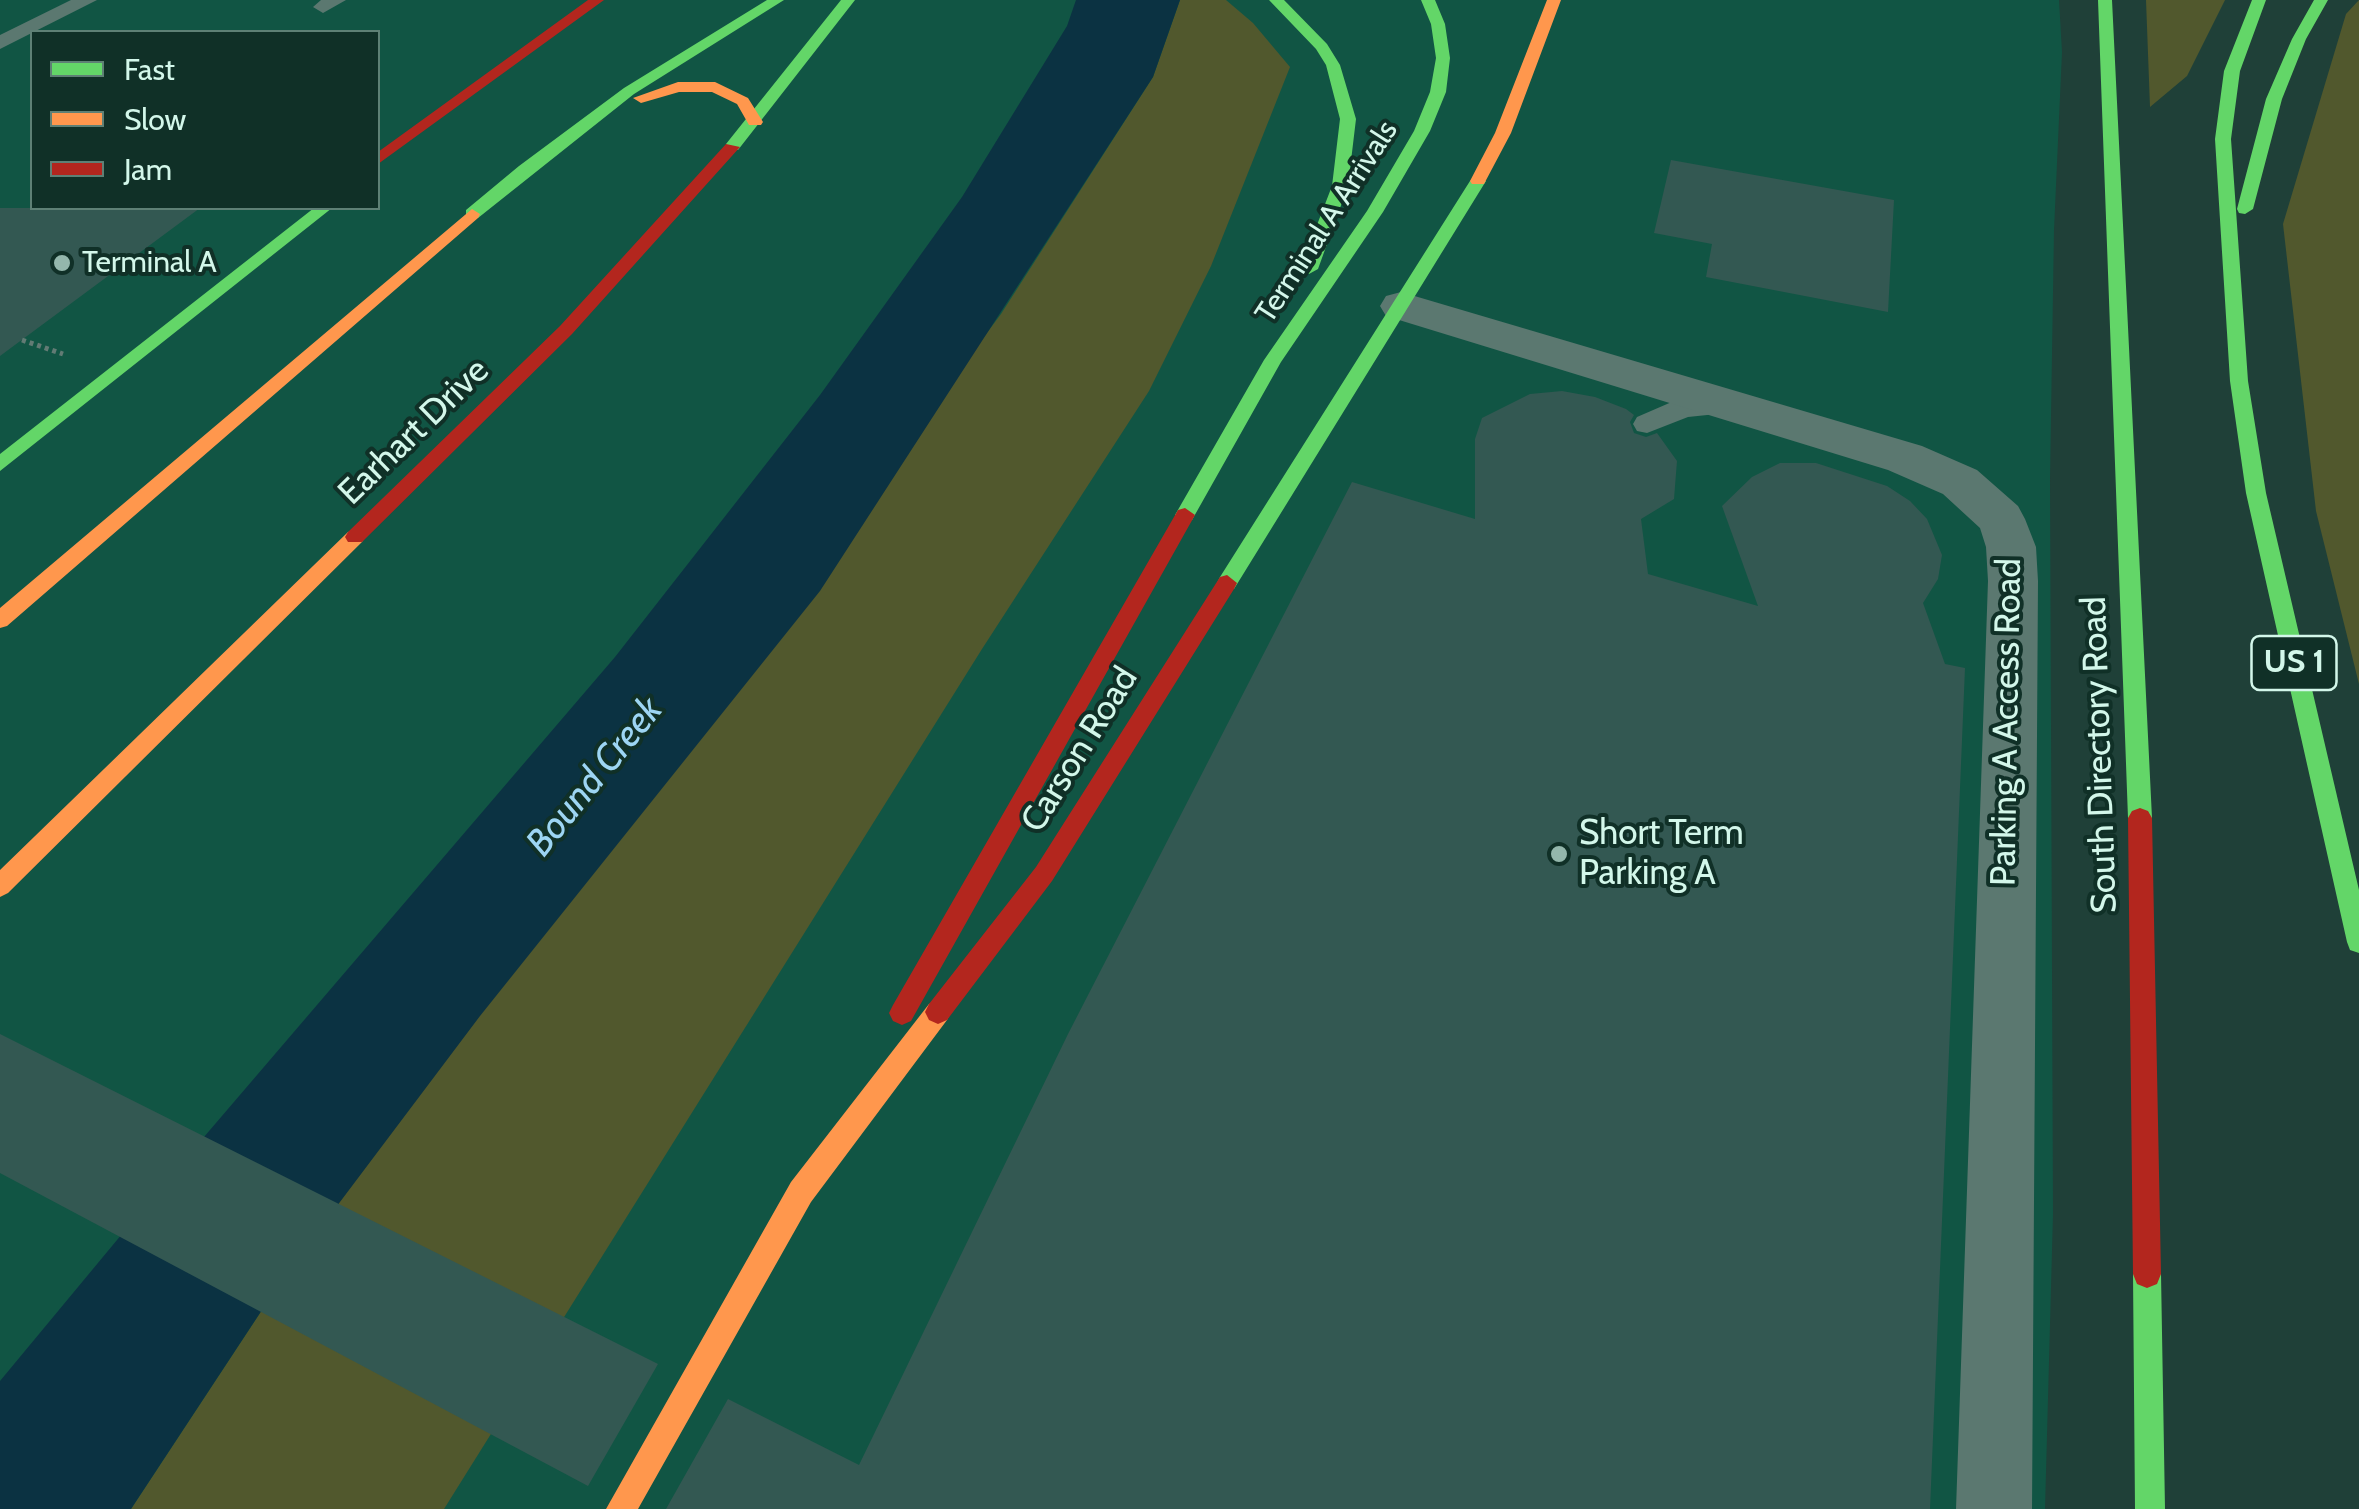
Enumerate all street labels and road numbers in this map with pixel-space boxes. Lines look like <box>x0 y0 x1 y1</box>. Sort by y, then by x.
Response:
street label: Terminal A Arrivals <box>1248 114 1406 330</box>
street label: Earhart Drive <box>330 350 498 514</box>
street label: Parking A Access Road <box>1983 558 2031 886</box>
street label: South Directory Road <box>2073 596 2127 914</box>
road number: US 1 <box>2252 636 2336 690</box>
street label: Carson Road <box>1013 660 1147 840</box>

